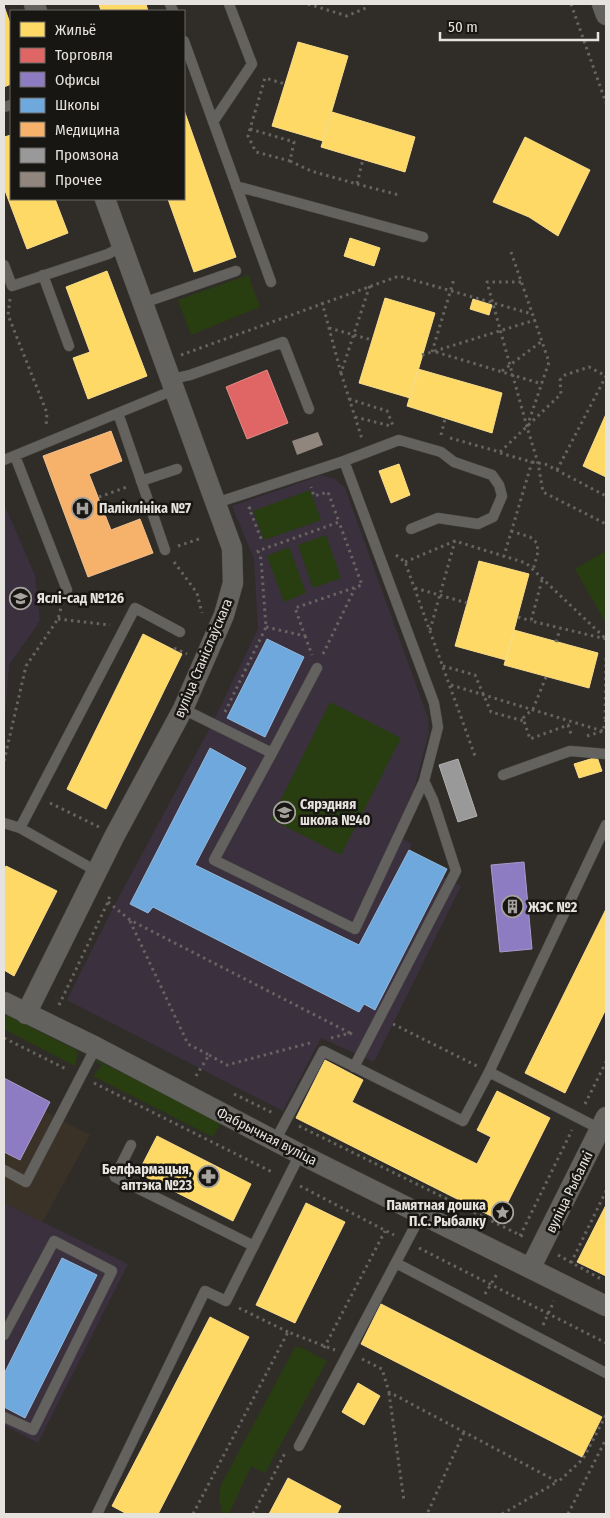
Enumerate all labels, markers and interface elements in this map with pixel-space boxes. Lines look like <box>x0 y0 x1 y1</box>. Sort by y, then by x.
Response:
legend <box>10 10 185 200</box>
scale bar <box>440 10 598 42</box>
text: 50 m <box>448 18 478 36</box>
text: Жильё <box>55 21 96 39</box>
text: Торговля <box>55 46 113 64</box>
text: Офисы <box>55 71 100 89</box>
text: Школы <box>55 96 100 114</box>
text: Медицина <box>55 121 120 139</box>
text: Промзона <box>55 146 119 164</box>
text: Прочее <box>55 171 102 189</box>
hospital icon: Паліклініка №7 <box>71 496 95 520</box>
place label: Паліклініка №7 <box>99 500 191 517</box>
school or university icon: Яслі-сад №126 <box>9 586 33 610</box>
place label: Яслі-сад №126 <box>37 590 124 607</box>
street label: вуліца Станіслаўскага <box>171 596 236 720</box>
place label: Сярэдняя школа №40 <box>300 796 371 829</box>
school or university icon: Сярэдняя школа №40 <box>272 800 296 824</box>
building icon: ЖЭС №2 <box>500 895 524 919</box>
place label: ЖЭС №2 <box>527 899 578 916</box>
street label: Фабрычная вуліца <box>214 1104 320 1169</box>
street label: вуліца Рыбалкі <box>542 1149 597 1236</box>
place label: Белфармацыя, аптэка №23 <box>102 1161 192 1194</box>
pharmacy icon: Белфармацыя, аптэка №23 <box>196 1165 220 1189</box>
place label: Памятная дошка П.С. Рыбалку <box>386 1197 486 1230</box>
place icon: Памятная дошка П.С. Рыбалку <box>490 1201 514 1225</box>

